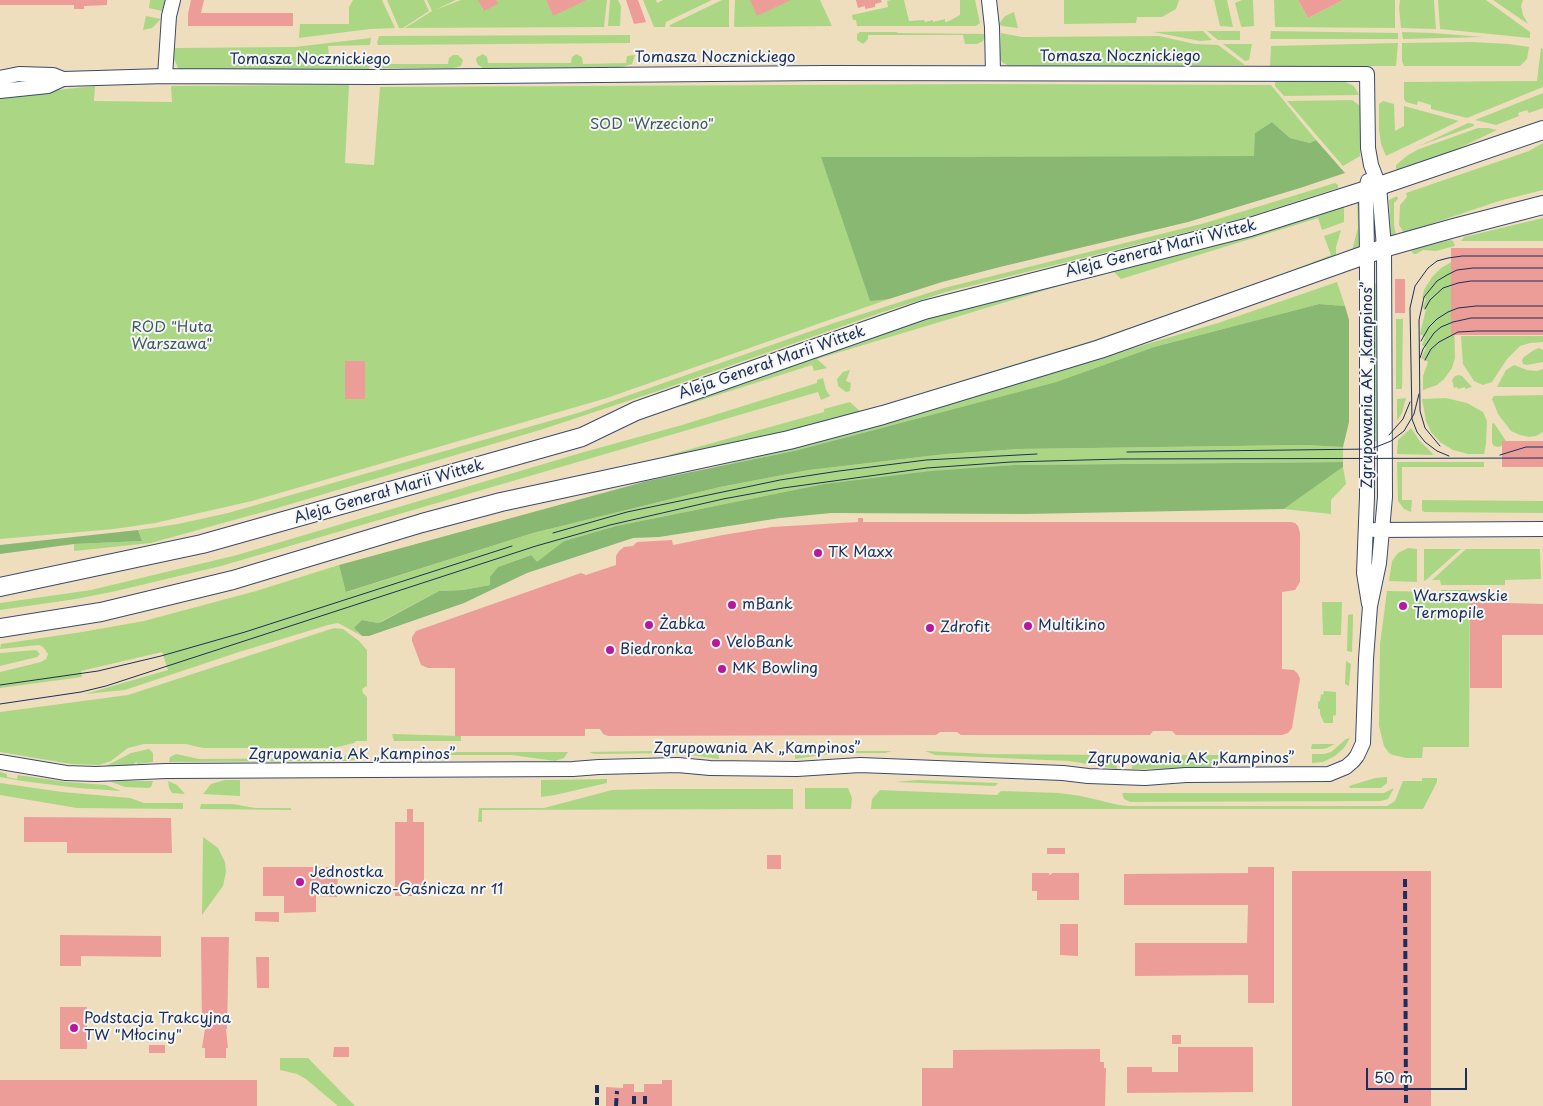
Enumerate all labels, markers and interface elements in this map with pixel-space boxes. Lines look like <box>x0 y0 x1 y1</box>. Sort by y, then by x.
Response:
street label: Tomasza Nocznickiego <box>1039 48 1201 66</box>
street label: Tomasza Nocznickiego <box>634 49 796 67</box>
street label: Tomasza Nocznickiego <box>229 51 391 69</box>
park label: SOD "Wrzeciono" <box>590 116 714 134</box>
street label: Aleja Generał Marii Wittek <box>1064 217 1258 281</box>
street label: Zgrupowania AK „Kampinos” <box>1359 281 1377 489</box>
park label: ROD "Huta Warszawa" <box>131 319 213 354</box>
street label: Aleja Generał Marii Wittek <box>676 323 868 403</box>
street label: Aleja Generał Marii Wittek <box>292 456 486 528</box>
place label: TK Maxx <box>828 544 893 562</box>
marker: TK Maxx <box>812 547 824 559</box>
place label: Warszawskie Termopile <box>1413 588 1508 623</box>
place label: mBank <box>742 596 793 614</box>
marker: mBank <box>726 599 738 611</box>
marker: Warszawskie Termopile <box>1397 600 1409 612</box>
place label: Żabka <box>659 616 705 634</box>
place label: Multikino <box>1038 617 1105 635</box>
marker: Żabka <box>643 619 655 631</box>
place label: Zdrofit <box>940 619 990 637</box>
marker: Multikino <box>1022 620 1034 632</box>
marker: Zdrofit <box>924 622 936 634</box>
place label: VeloBank <box>726 634 793 652</box>
marker: VeloBank <box>710 637 722 649</box>
place label: Biedronka <box>620 641 693 659</box>
marker: Biedronka <box>604 644 616 656</box>
place label: MK Bowling <box>732 660 818 678</box>
marker: MK Bowling <box>716 663 728 675</box>
street label: Zgrupowania AK „Kampinos” <box>653 740 861 758</box>
street label: Zgrupowania AK „Kampinos” <box>248 746 456 764</box>
street label: Zgrupowania AK „Kampinos” <box>1087 750 1295 768</box>
place label: Jednostka Ratowniczo-Gaśnicza nr 11 <box>310 864 503 899</box>
marker: Jednostka Ratowniczo-Gaśnicza nr 11 <box>294 876 306 888</box>
place label: Podstacja Trakcyjna TW "Młociny" <box>84 1010 231 1045</box>
marker: Podstacja Trakcyjna TW "Młociny" <box>68 1022 80 1034</box>
scale bar <box>1368 1058 1469 1090</box>
text: 50 m <box>1374 1065 1413 1088</box>

